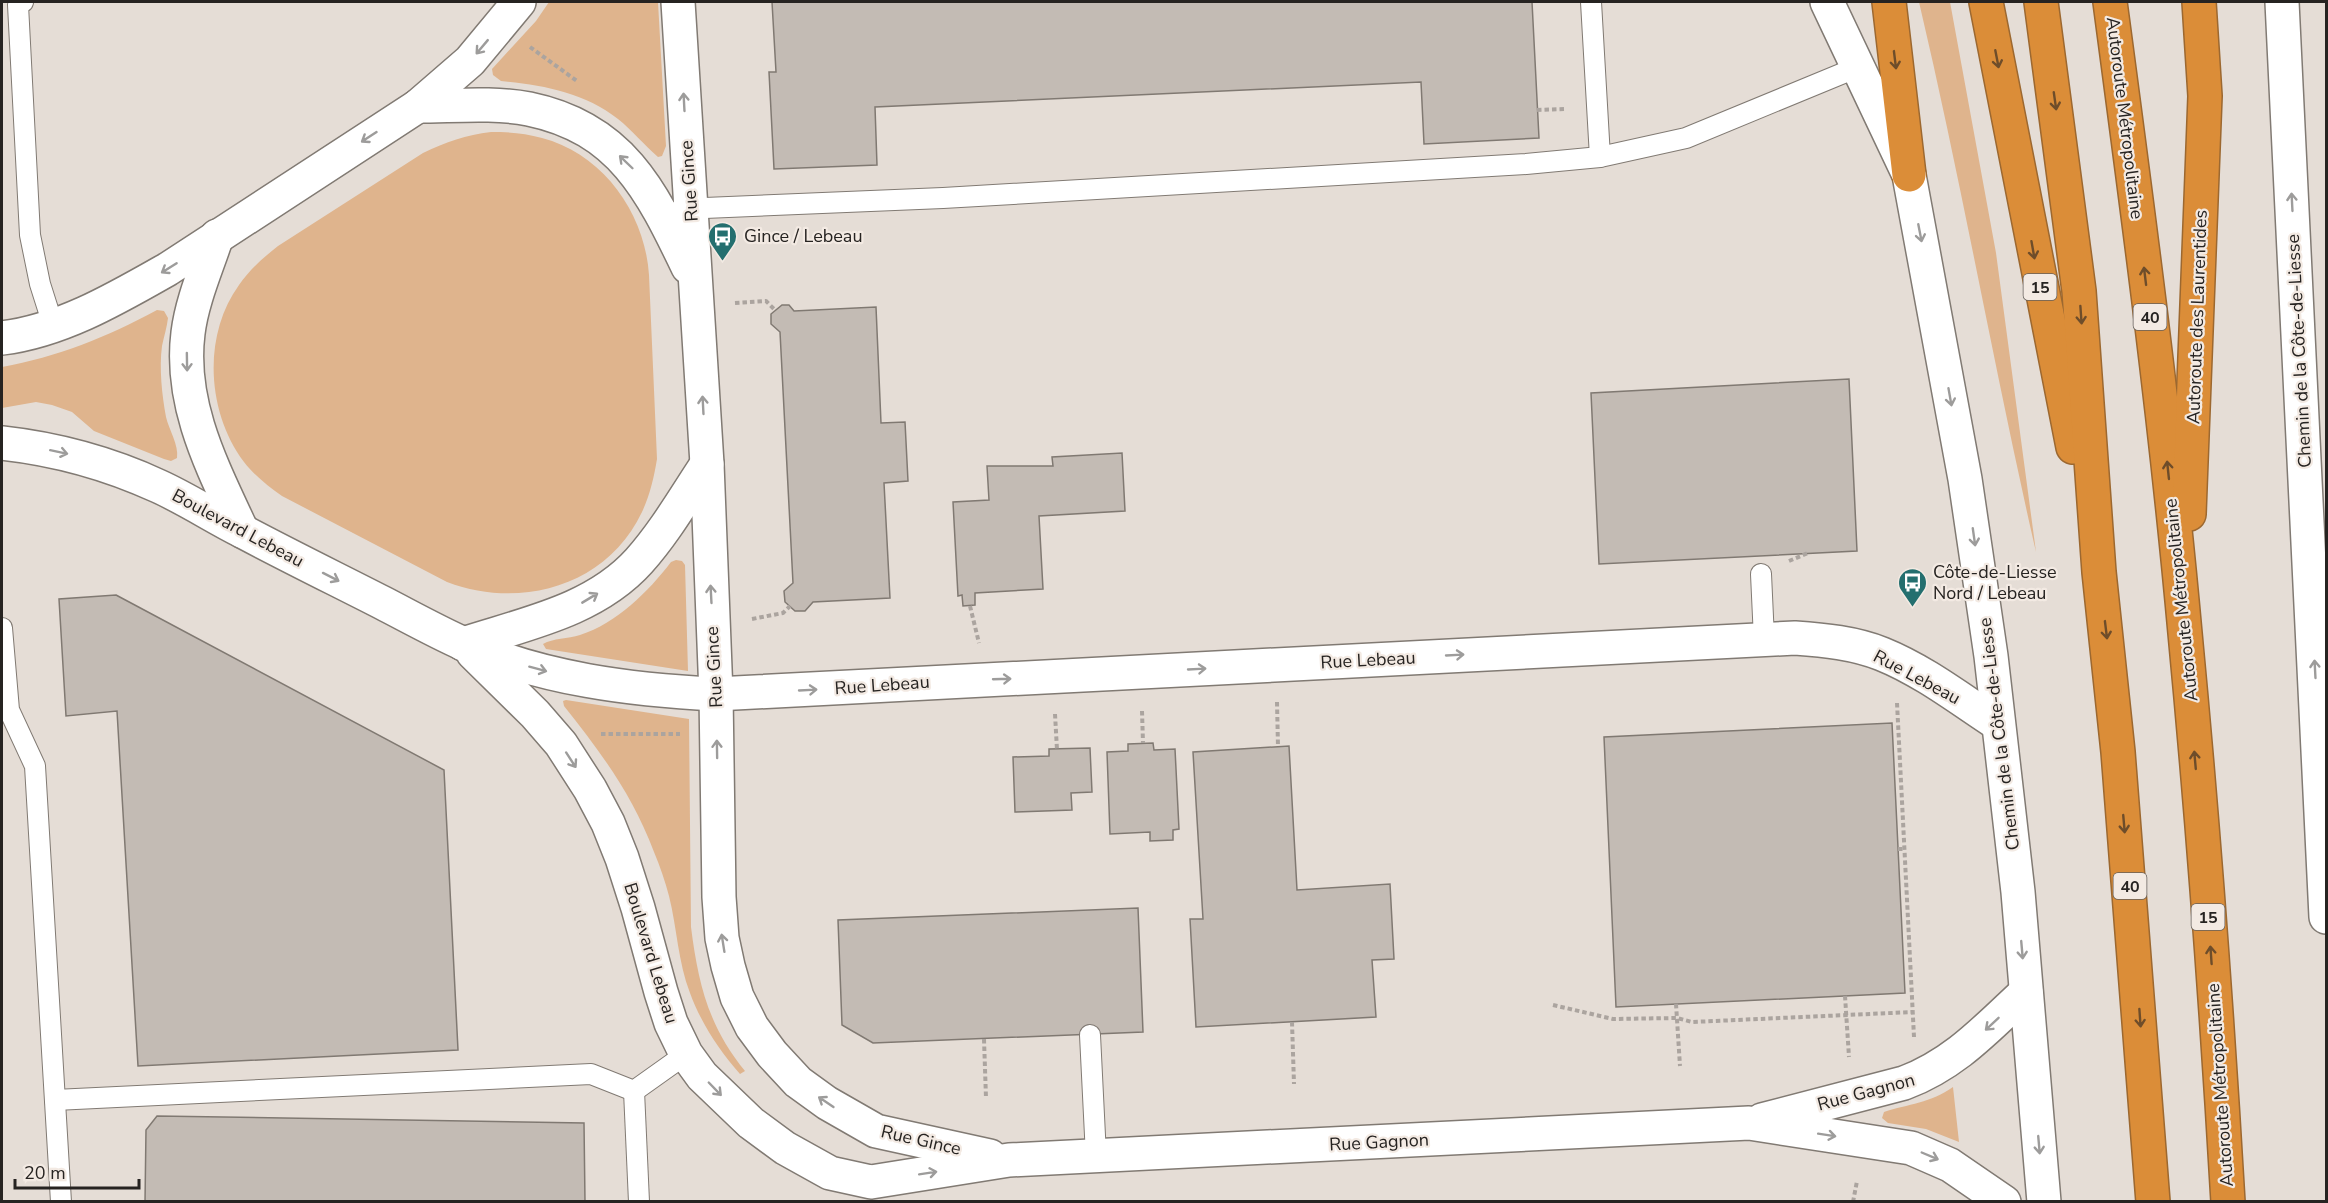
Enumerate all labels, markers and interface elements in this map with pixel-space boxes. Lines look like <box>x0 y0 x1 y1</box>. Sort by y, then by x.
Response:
street label: Autoroute Métropolitaine <box>2101 15 2149 221</box>
one-way arrow <box>476 39 489 55</box>
one-way arrow <box>1890 49 1901 69</box>
one-way arrow <box>1992 49 2003 68</box>
one-way arrow <box>2050 91 2061 110</box>
one-way arrow <box>678 93 689 113</box>
one-way arrow <box>361 132 378 144</box>
street label: Rue Gince <box>674 139 704 223</box>
one-way arrow <box>618 155 633 169</box>
one-way arrow <box>2286 193 2297 213</box>
street label: Autoroute des Laurentides <box>2181 209 2213 425</box>
bus stop icon: Gince / Lebeau <box>707 220 739 262</box>
one-way arrow <box>1915 222 1926 242</box>
place label: Gince / Lebeau <box>744 224 863 248</box>
street label: Chemin de la Côte-de-Liesse <box>2281 233 2317 469</box>
one-way arrow <box>2028 240 2039 260</box>
one-way arrow <box>161 262 178 274</box>
one-way arrow <box>2140 267 2151 287</box>
road number: 15 <box>2024 274 2056 300</box>
road number: 40 <box>2134 304 2166 330</box>
one-way arrow <box>2076 305 2087 325</box>
one-way arrow <box>181 352 192 372</box>
one-way arrow <box>1945 387 1956 407</box>
one-way arrow <box>698 396 709 416</box>
one-way arrow <box>49 447 68 458</box>
one-way arrow <box>2162 461 2173 480</box>
street label: Boulevard Lebeau <box>168 483 308 573</box>
street label: Autoroute Métropolitaine <box>2158 497 2204 703</box>
one-way arrow <box>1968 526 1979 546</box>
place label: Côte-de-Liesse Nord / Lebeau <box>1933 560 2057 605</box>
bus stop icon: Côte-de-Liesse Nord / Lebeau <box>1896 566 1928 608</box>
one-way arrow <box>322 572 340 583</box>
one-way arrow <box>705 584 716 604</box>
one-way arrow <box>581 591 598 603</box>
street label: Chemin de la Côte-de-Liesse <box>1973 616 2025 852</box>
one-way arrow <box>2100 620 2111 639</box>
street label: Rue Gince <box>700 626 728 708</box>
street label: Rue Lebeau <box>1869 644 1965 710</box>
street label: Rue Lebeau <box>1320 646 1416 674</box>
one-way arrow <box>1444 650 1464 661</box>
one-way arrow <box>2309 660 2320 680</box>
one-way arrow <box>528 664 547 676</box>
one-way arrow <box>1187 664 1207 675</box>
street label: Rue Lebeau <box>834 670 930 700</box>
one-way arrow <box>992 673 1012 685</box>
one-way arrow <box>797 684 817 695</box>
one-way arrow <box>711 739 723 759</box>
one-way arrow <box>566 751 578 768</box>
one-way arrow <box>2190 751 2201 771</box>
one-way arrow <box>2119 814 2130 834</box>
road number: 40 <box>2114 873 2146 899</box>
street label: Boulevard Lebeau <box>618 880 684 1026</box>
road number: 15 <box>2192 904 2224 930</box>
one-way arrow <box>718 934 729 954</box>
one-way arrow <box>2017 940 2028 960</box>
one-way arrow <box>2205 945 2216 965</box>
street label: Autoroute Métropolitaine <box>2201 983 2239 1187</box>
one-way arrow <box>2135 1008 2146 1028</box>
one-way arrow <box>1984 1017 1999 1031</box>
street label: Rue Gagnon <box>1815 1067 1917 1117</box>
one-way arrow <box>708 1082 722 1097</box>
one-way arrow <box>818 1095 835 1107</box>
street label: Rue Gince <box>879 1119 963 1161</box>
street label: Rue Gagnon <box>1328 1127 1430 1157</box>
one-way arrow <box>1817 1130 1837 1141</box>
one-way arrow <box>2034 1134 2045 1154</box>
one-way arrow <box>1921 1151 1939 1162</box>
scale bar <box>15 1152 140 1190</box>
text: 20 m <box>24 1161 66 1185</box>
one-way arrow <box>918 1167 938 1178</box>

